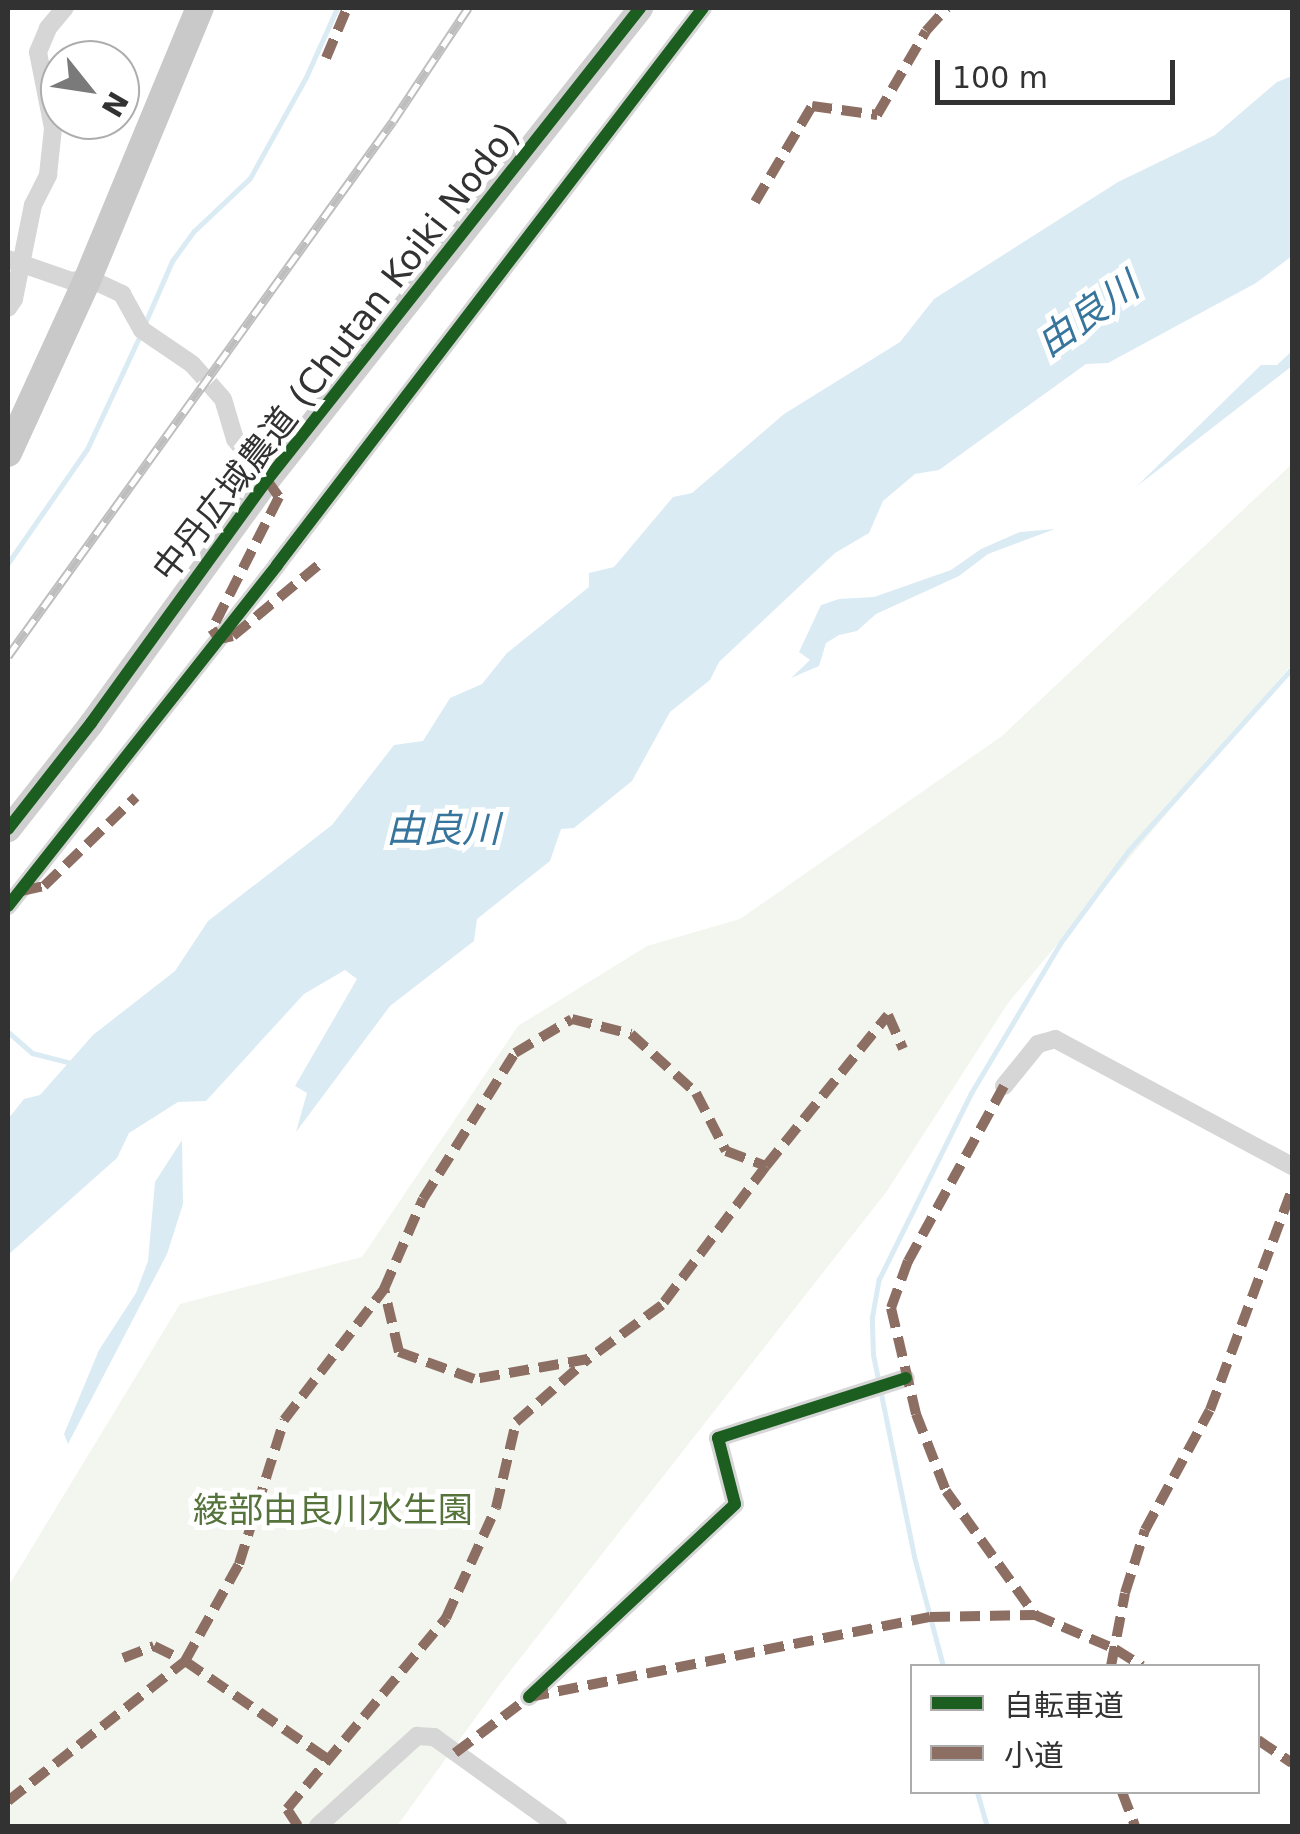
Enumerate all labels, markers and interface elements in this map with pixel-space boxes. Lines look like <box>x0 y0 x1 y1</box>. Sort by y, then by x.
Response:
north arrow <box>40 40 140 140</box>
scale bar <box>940 40 1180 102</box>
text: 100 m <box>952 60 1048 95</box>
text: N <box>95 86 135 123</box>
street label: 中丹広域農道 (Chutan Koiki Nodo) <box>144 114 528 590</box>
water label: 由良川 <box>1028 264 1148 366</box>
water label: 由良川 <box>386 807 500 853</box>
park label: 綾部由良川水生園 <box>193 1489 473 1531</box>
legend <box>910 1664 1260 1794</box>
text: 自転車道 <box>1004 1688 1124 1723</box>
text: 小道 <box>1004 1738 1064 1773</box>

